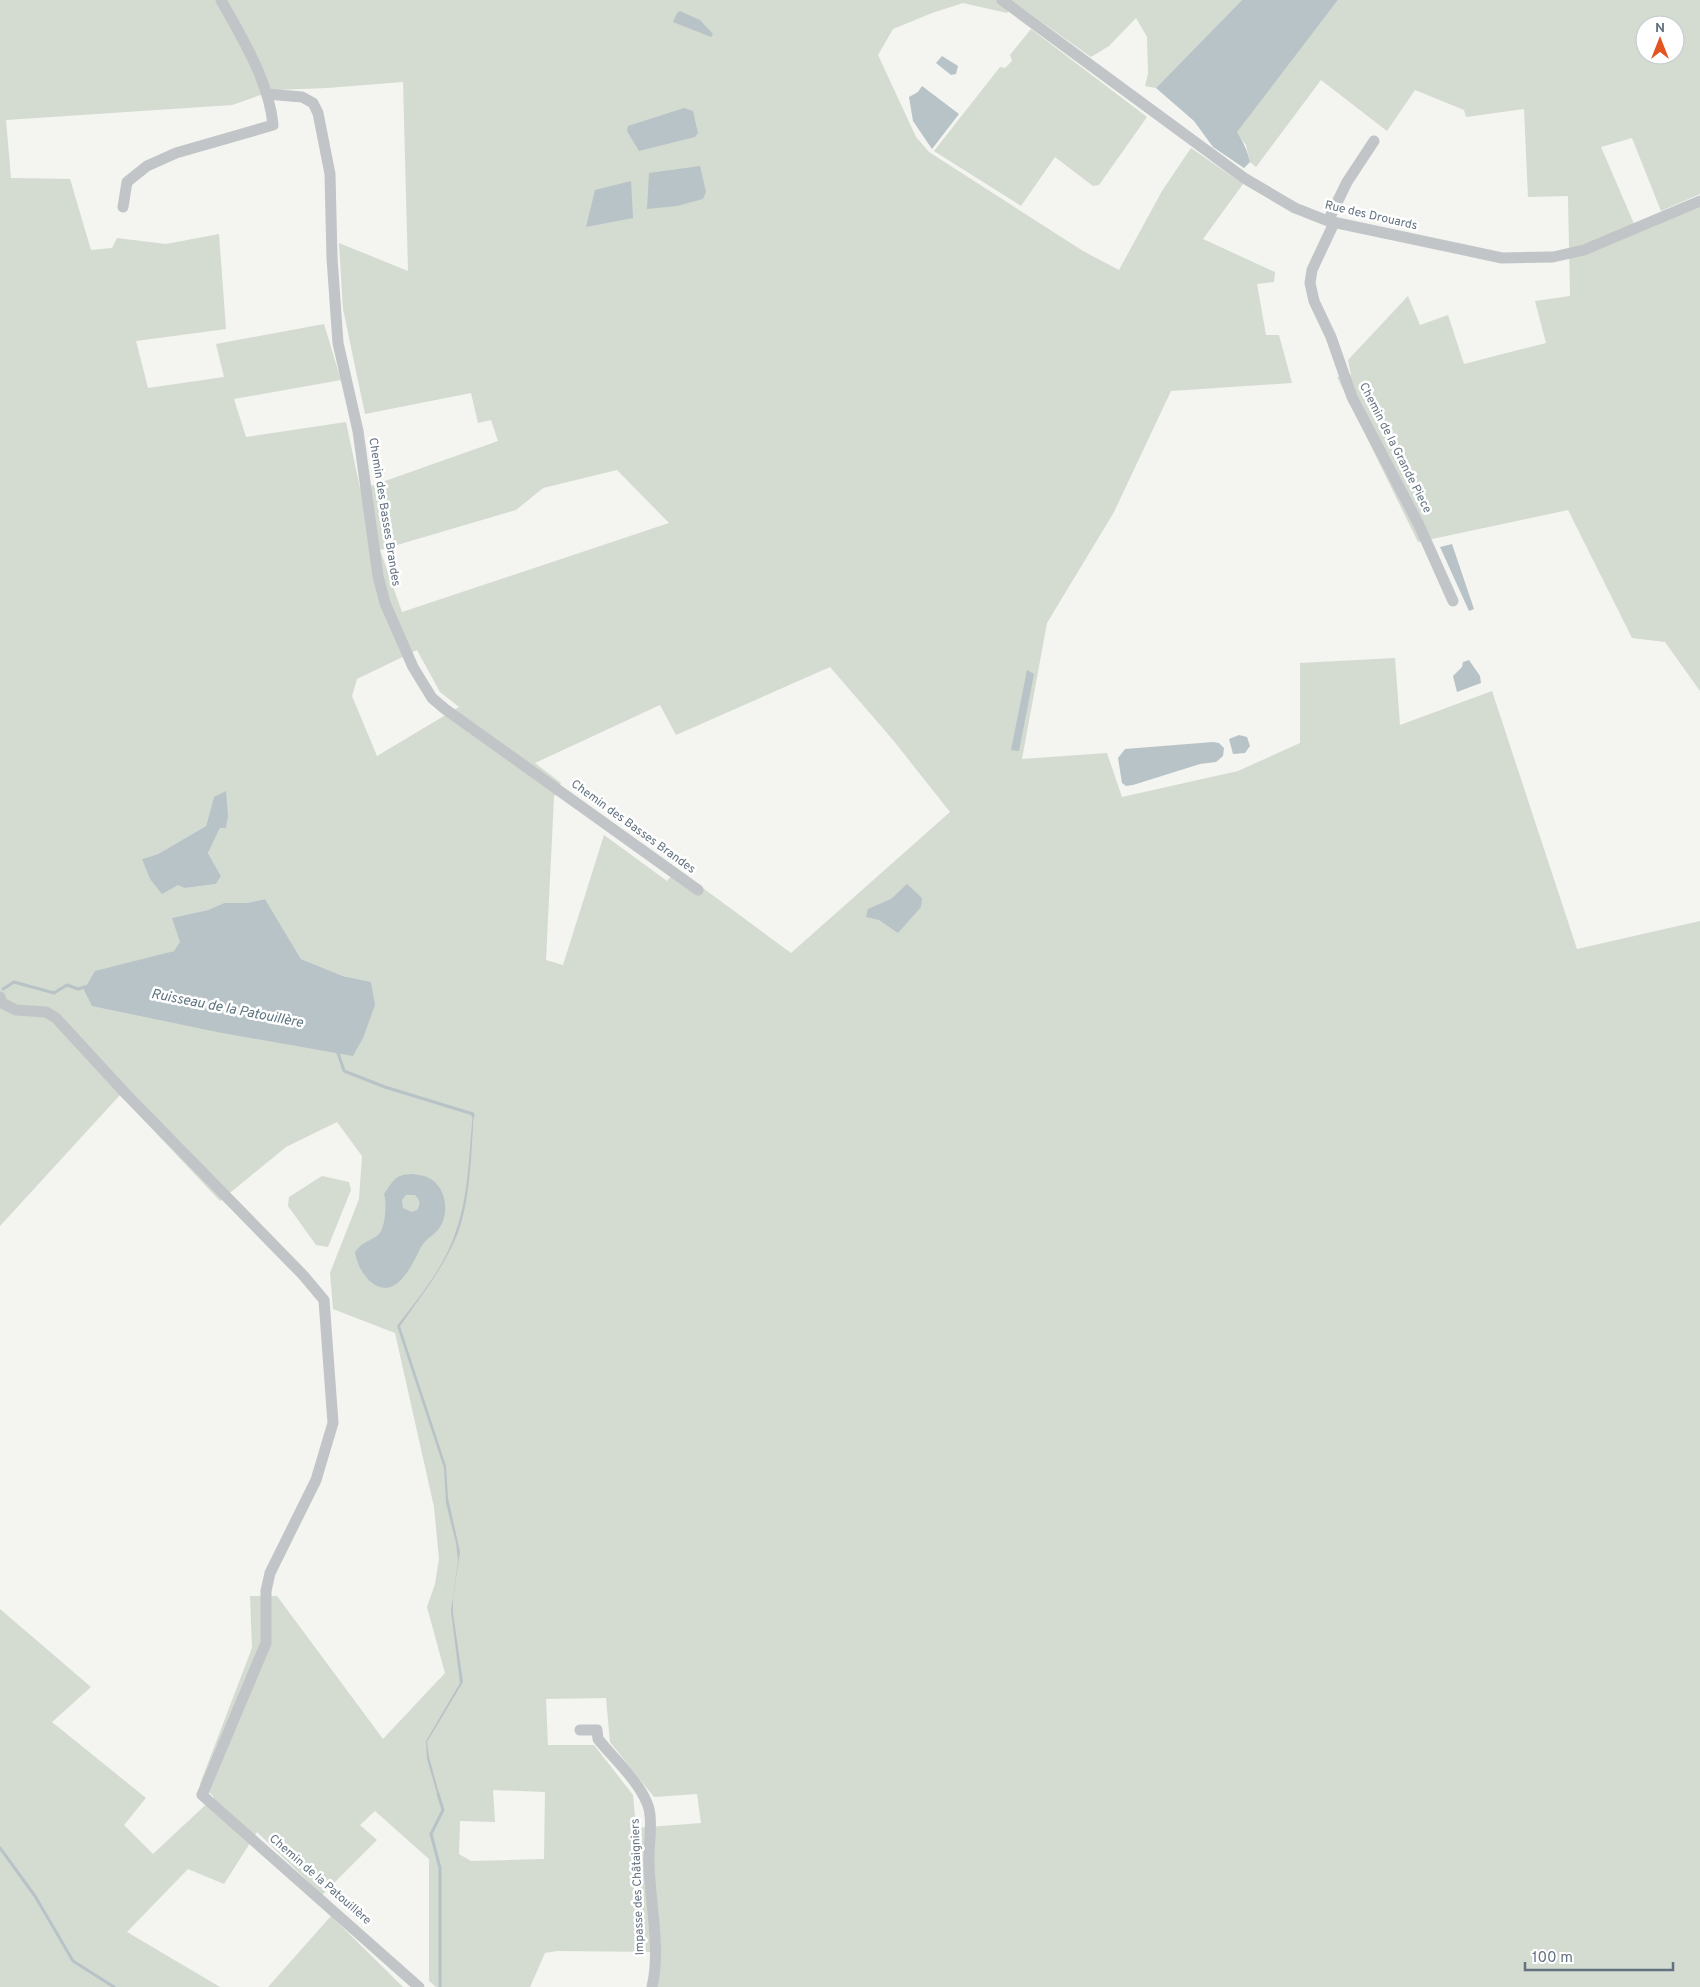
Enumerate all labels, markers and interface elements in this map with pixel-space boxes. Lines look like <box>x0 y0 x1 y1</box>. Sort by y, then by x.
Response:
north arrow <box>1635 15 1685 65</box>
text: N <box>1655 20 1665 37</box>
street label: Rue des Drouards <box>1323 198 1419 234</box>
street label: Chemin de la Grande Piece <box>1355 380 1435 516</box>
street label: Chemin des Basses Brandes <box>364 437 404 587</box>
street label: Chemin des Basses Brandes <box>568 776 698 878</box>
water label: Ruisseau de la Patouillère <box>150 986 305 1032</box>
street label: Impasse des Châtaigniers <box>628 1818 648 1956</box>
street label: Chemin de la Patouillère <box>266 1831 374 1929</box>
scale bar <box>1525 1940 1672 1972</box>
text: 100 m <box>1532 1949 1573 1968</box>

